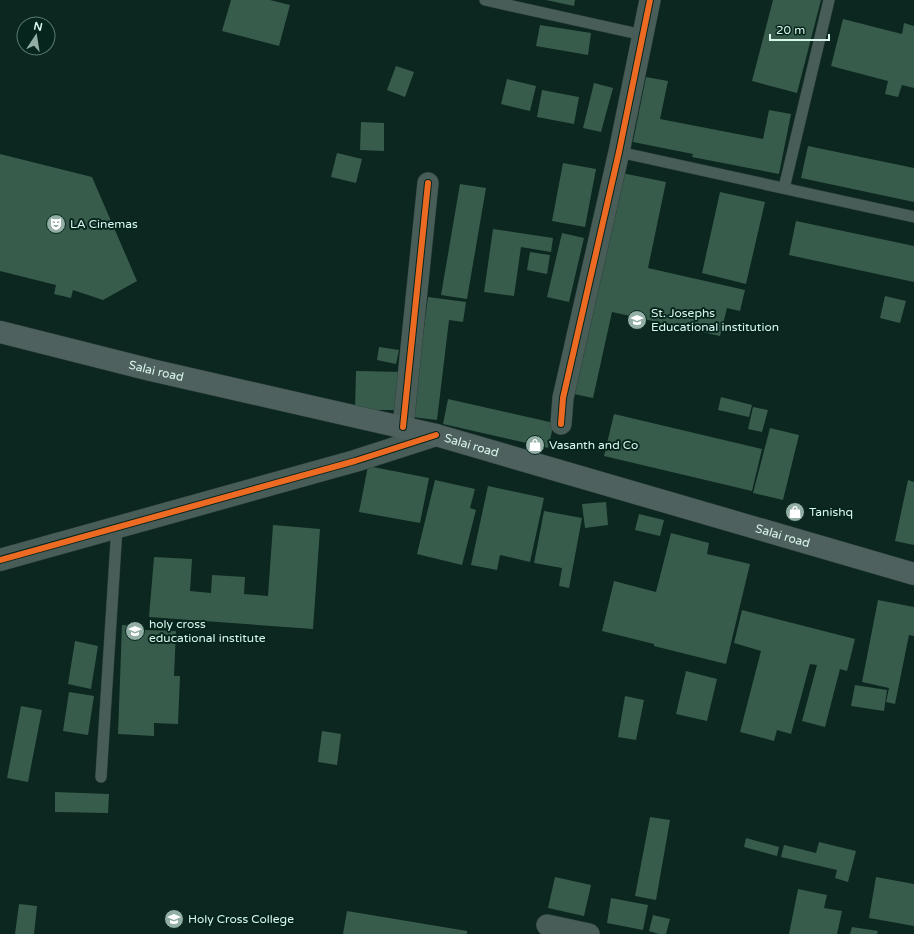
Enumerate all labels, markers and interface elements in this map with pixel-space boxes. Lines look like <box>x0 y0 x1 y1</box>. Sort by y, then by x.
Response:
north arrow <box>16 16 56 56</box>
scale bar <box>770 16 829 42</box>
text: N <box>32 19 44 34</box>
text: 20 m <box>776 23 805 37</box>
theatre icon: LA Cinemas <box>45 213 67 235</box>
place label: LA Cinemas <box>70 217 138 231</box>
place label: St. Josephs Educational institution <box>651 306 779 334</box>
school or university icon: St. Josephs Educational institution <box>626 309 648 331</box>
street label: Salai road <box>127 358 185 384</box>
street label: Salai road <box>443 431 500 460</box>
shop icon: Vasanth and Co <box>524 434 546 456</box>
place label: Vasanth and Co <box>549 438 638 452</box>
shop icon: Tanishq <box>784 501 806 523</box>
place label: Tanishq <box>809 505 853 519</box>
street label: Salai road <box>754 521 811 550</box>
place label: holy cross educational institute <box>149 617 266 645</box>
school or university icon: holy cross educational institute <box>124 620 146 642</box>
school or university icon: Holy Cross College <box>163 908 185 930</box>
place label: Holy Cross College <box>188 912 294 926</box>

